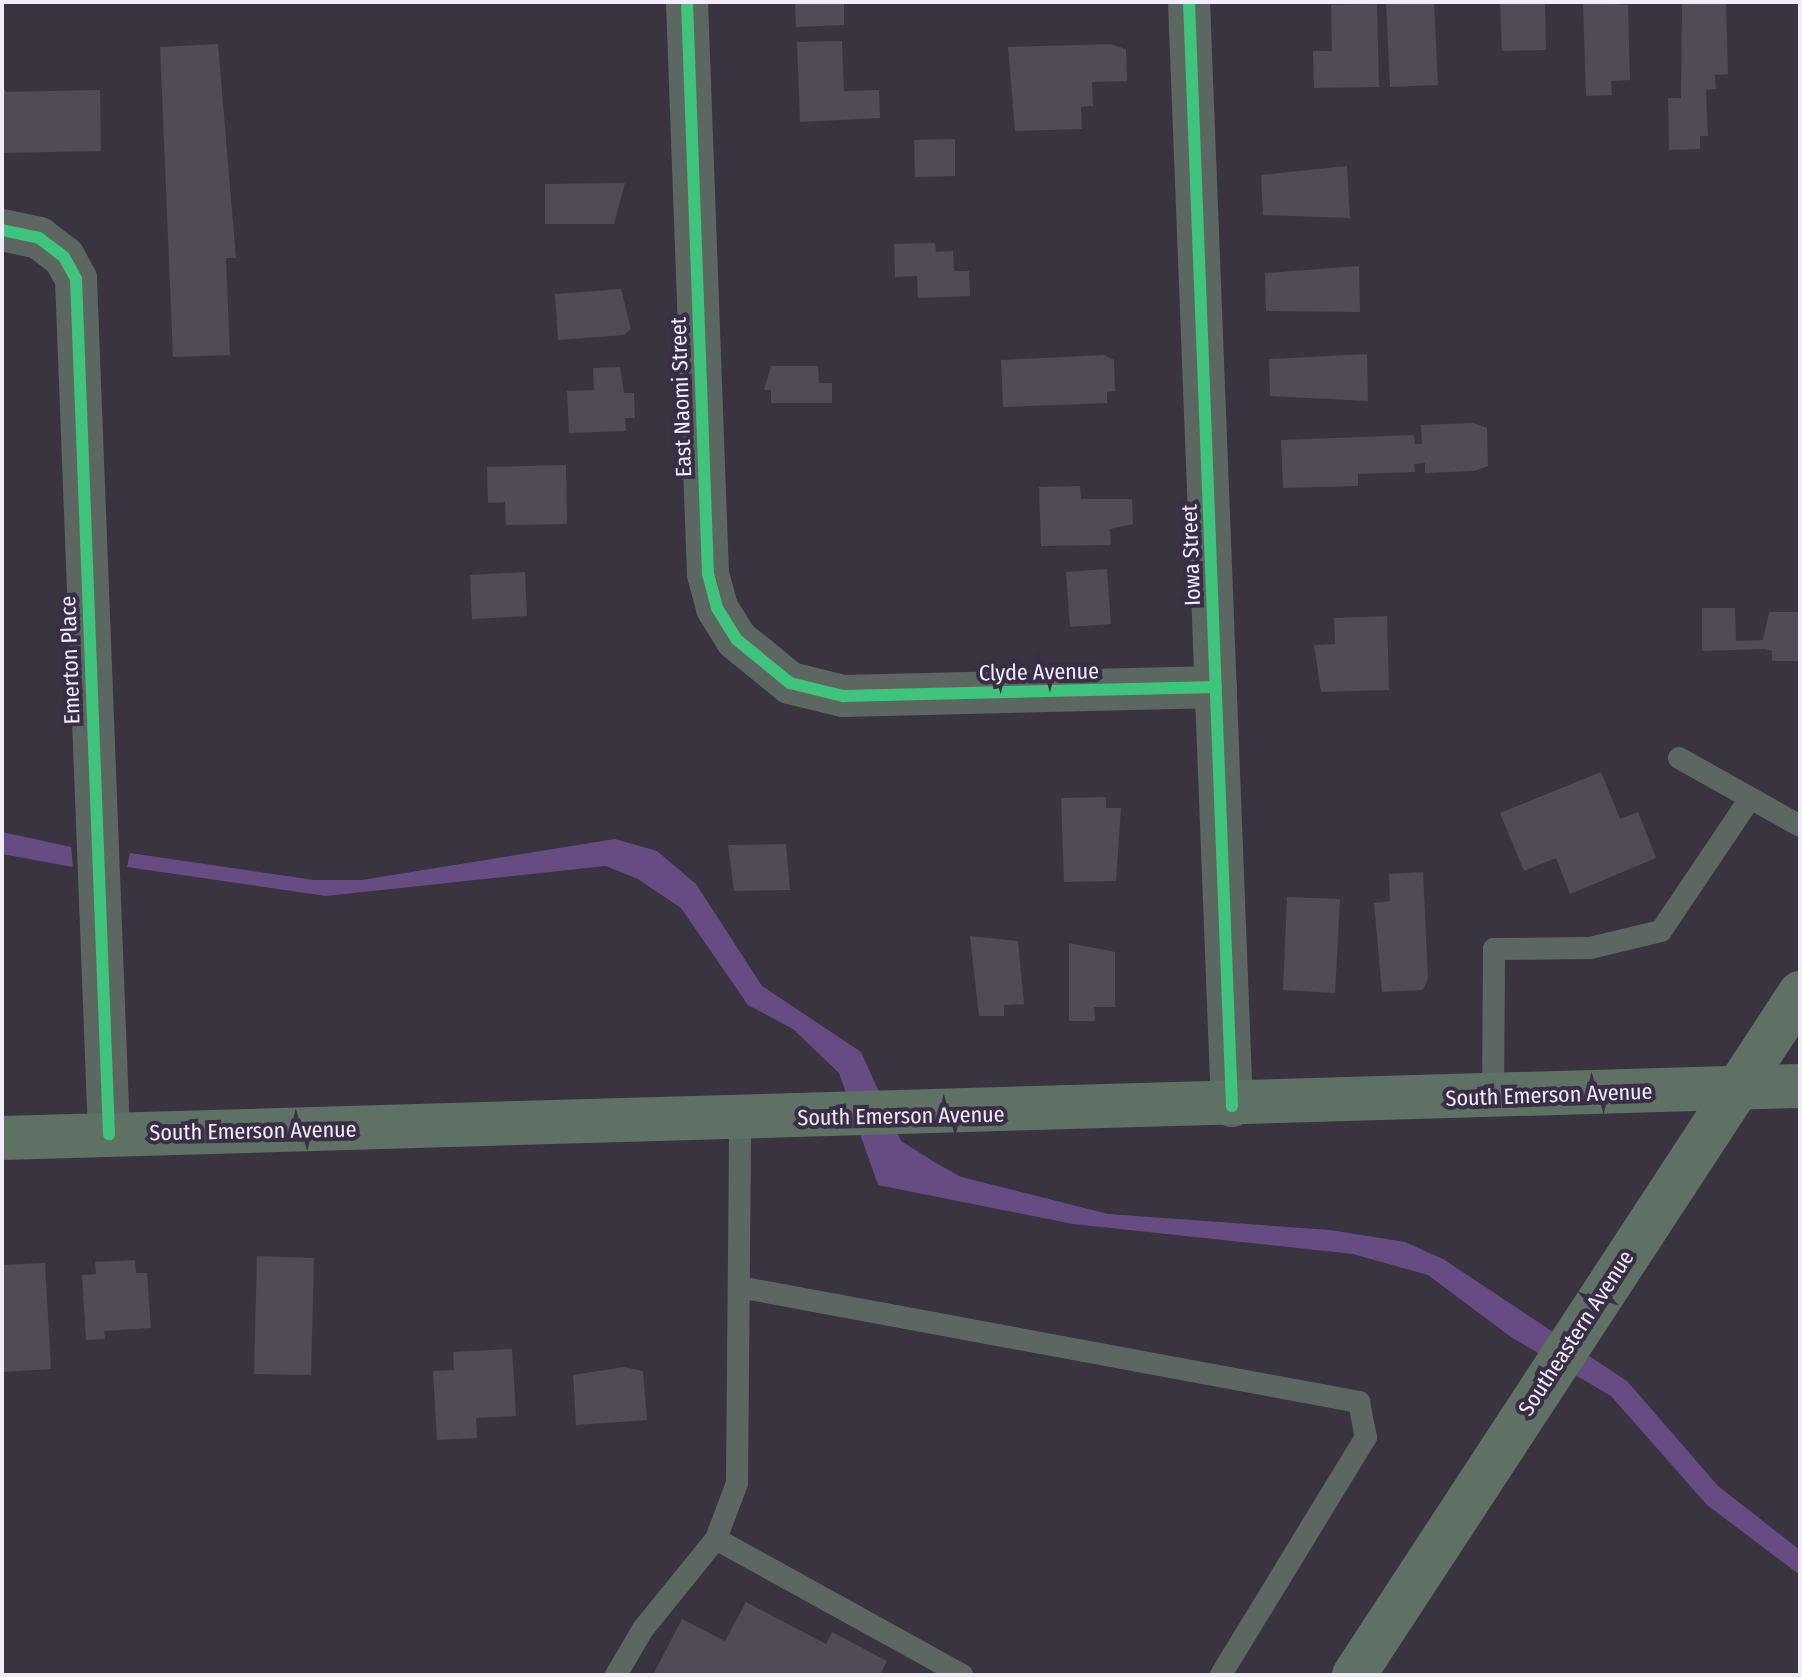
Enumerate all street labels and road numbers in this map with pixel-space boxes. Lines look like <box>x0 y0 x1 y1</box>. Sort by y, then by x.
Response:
street label: East Naomi Street <box>665 317 697 477</box>
street label: Iowa Street <box>1176 504 1206 606</box>
street label: Emerton Place <box>55 595 85 725</box>
street label: Clyde Avenue <box>979 658 1099 686</box>
street label: South Emerson Avenue <box>1445 1078 1653 1112</box>
street label: South Emerson Avenue <box>797 1101 1005 1131</box>
street label: South Emerson Avenue <box>149 1116 357 1146</box>
street label: Southeastern Avenue <box>1513 1245 1639 1421</box>

